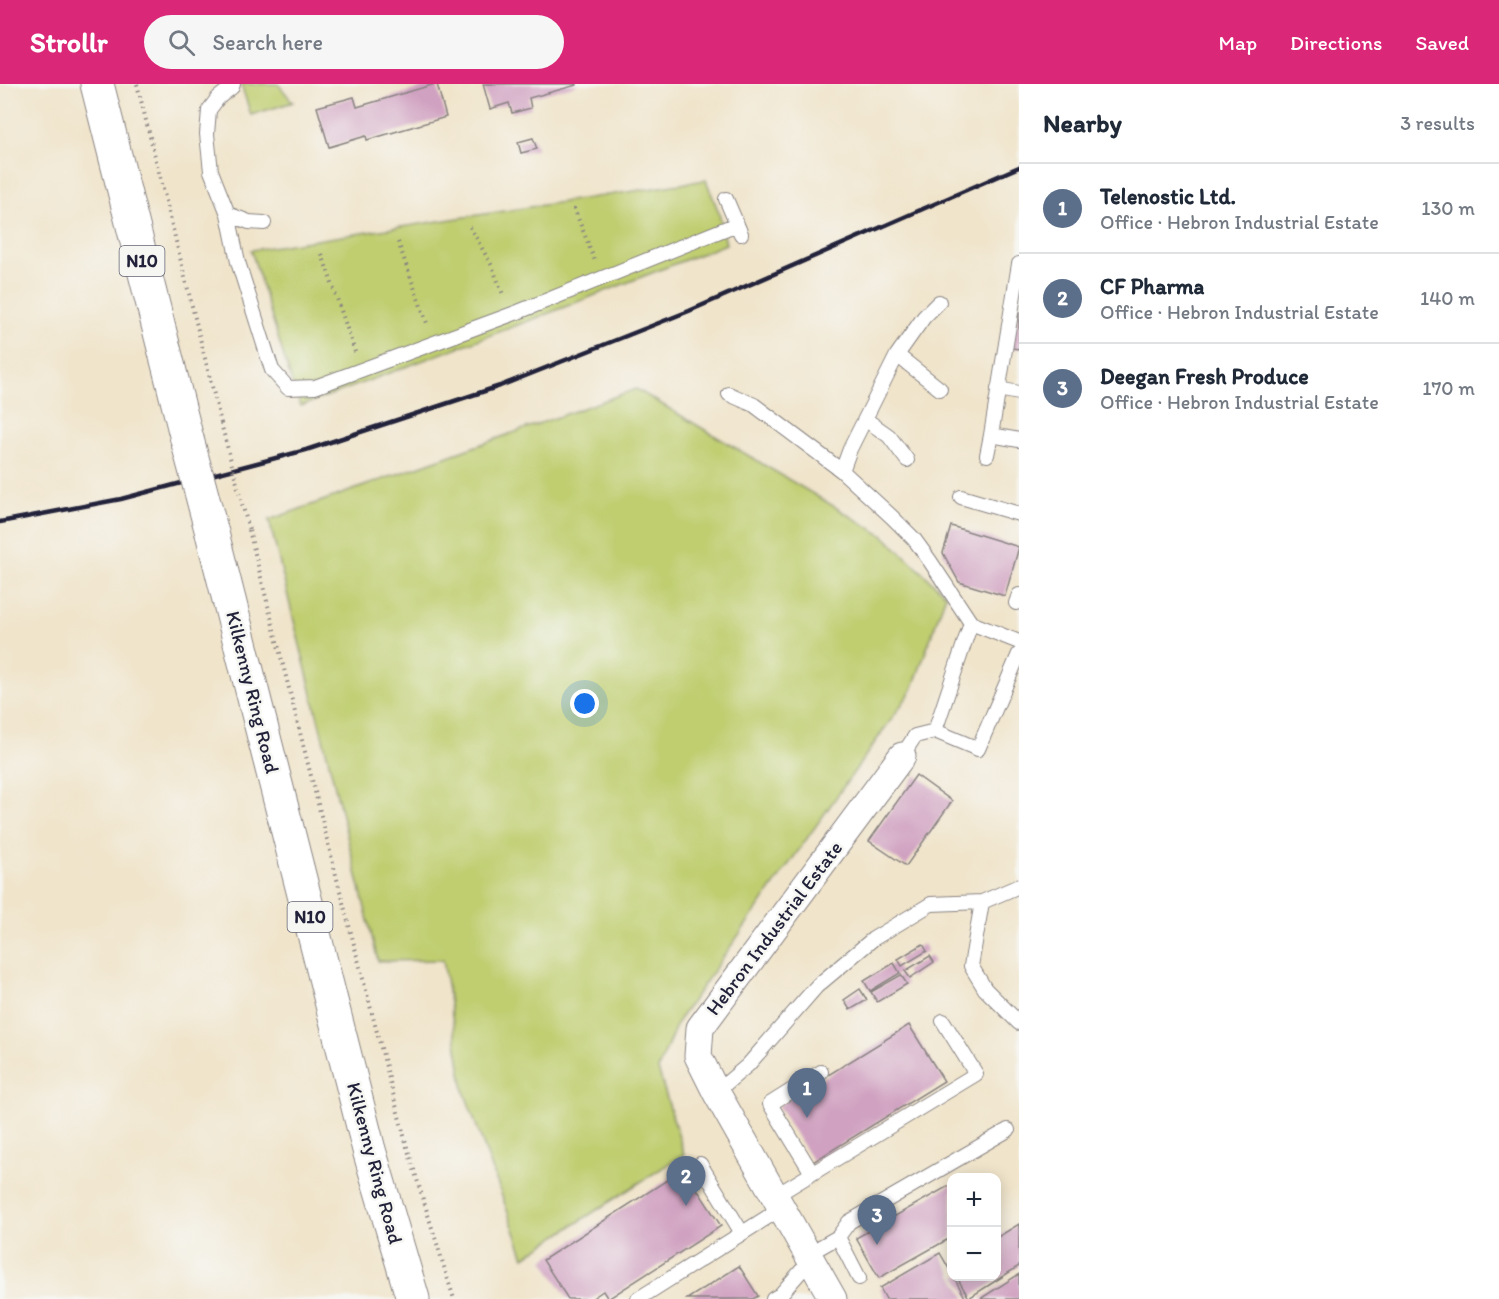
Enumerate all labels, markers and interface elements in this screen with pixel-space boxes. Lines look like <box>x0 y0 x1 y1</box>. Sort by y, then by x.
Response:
search box <box>144 15 564 69</box>
text: Strollr <box>30 25 108 59</box>
icon: search <box>165 26 198 59</box>
text: Search here <box>213 29 323 56</box>
text: Map <box>1219 30 1257 55</box>
text: Directions <box>1290 30 1382 55</box>
text: Saved <box>1415 30 1469 55</box>
text: Nearby <box>1043 107 1122 139</box>
text: 3 results <box>1400 111 1475 135</box>
text: Telenostic Ltd. <box>1100 183 1236 210</box>
text: 1 <box>1058 196 1067 220</box>
text: 130 m <box>1421 196 1475 220</box>
text: Office · Hebron Industrial Estate <box>1100 210 1379 234</box>
road number: N10 <box>120 246 164 276</box>
text: CF Pharma <box>1100 273 1204 300</box>
text: 2 <box>1057 286 1068 310</box>
text: 140 m <box>1420 286 1475 310</box>
text: Office · Hebron Industrial Estate <box>1100 300 1379 324</box>
text: Deegan Fresh Produce <box>1100 363 1309 390</box>
text: 3 <box>1057 376 1068 400</box>
text: 170 m <box>1422 376 1475 400</box>
text: Office · Hebron Industrial Estate <box>1100 390 1379 414</box>
street label: Kilkenny Ring Road <box>221 608 285 776</box>
your location <box>570 689 599 718</box>
street label: Hebron Industrial Estate <box>701 836 847 1020</box>
road number: N10 <box>288 902 332 932</box>
pin: 1 <box>788 1068 826 1118</box>
street label: Kilkenny Ring Road <box>342 1080 408 1247</box>
pin: 2 <box>666 1156 706 1206</box>
map controls <box>947 1173 1001 1281</box>
button: + <box>947 1173 1001 1227</box>
pin: 3 <box>858 1196 896 1245</box>
button: − <box>947 1227 1001 1281</box>

